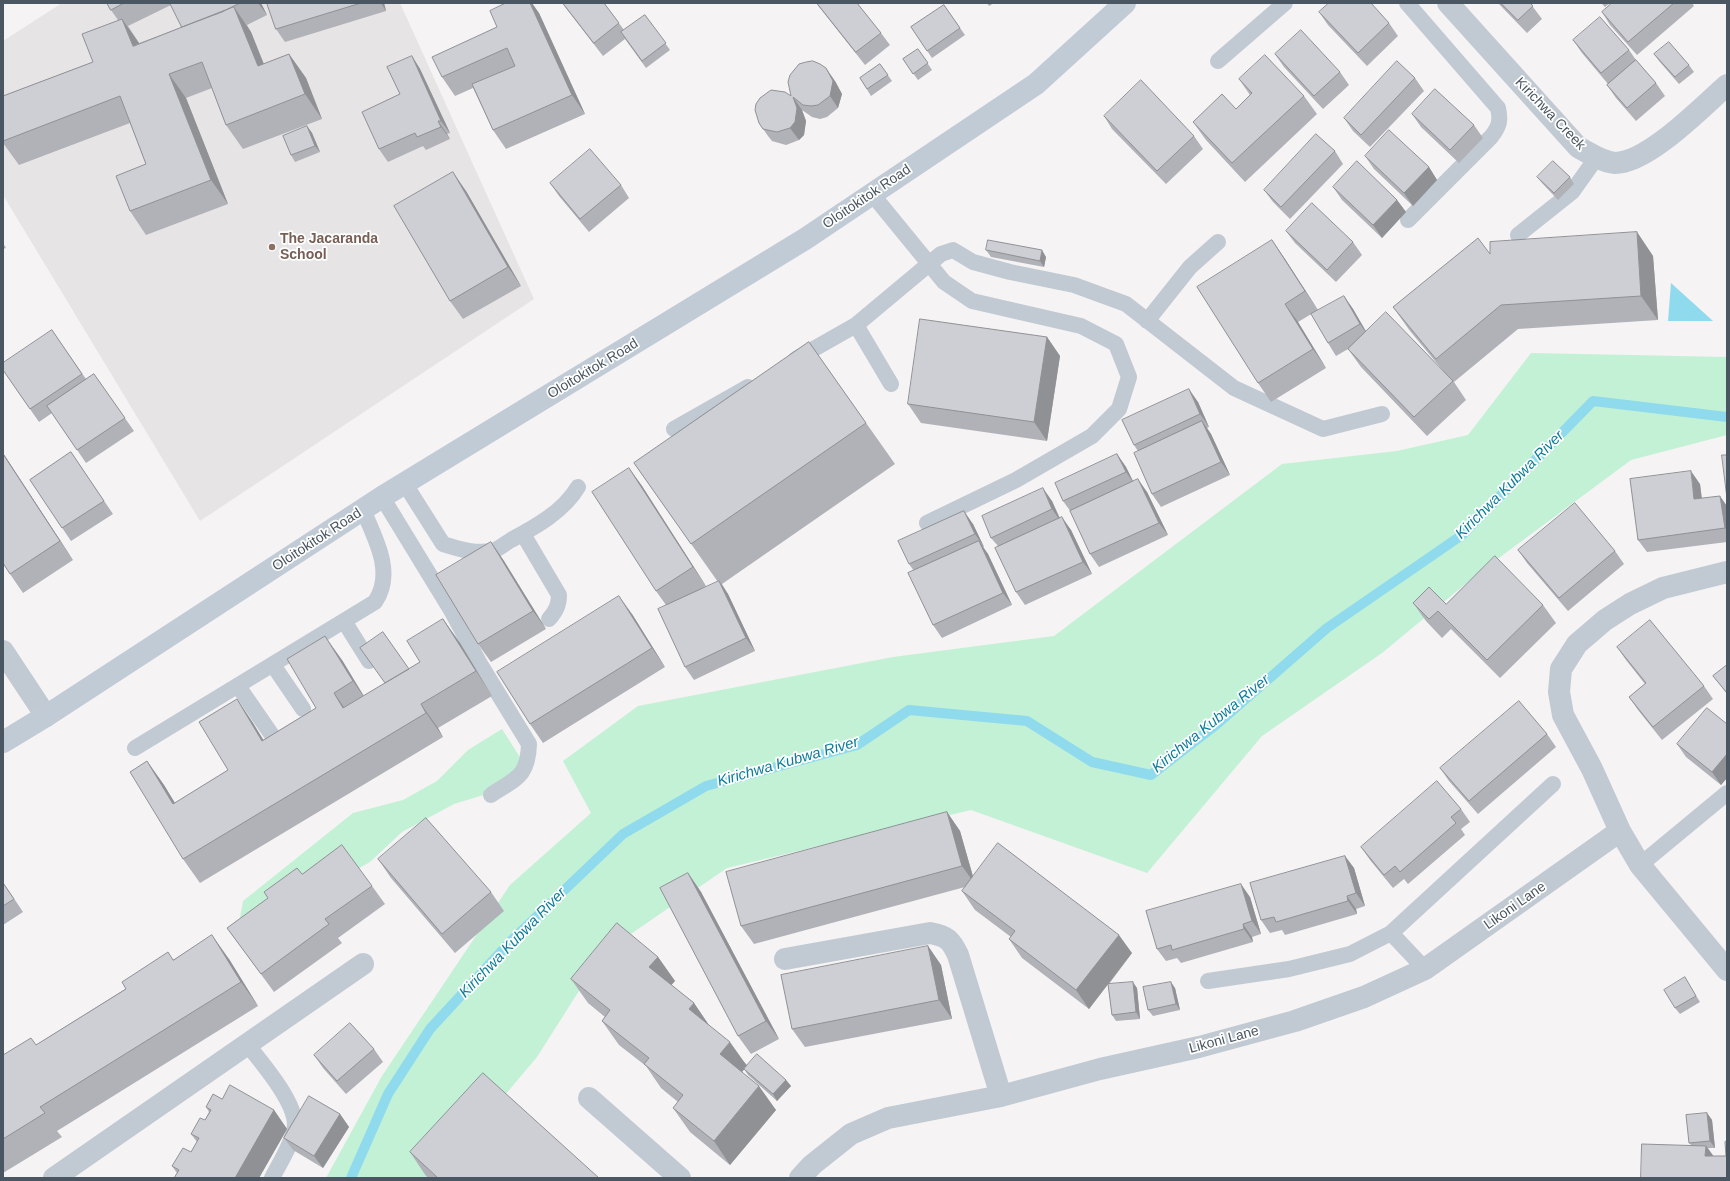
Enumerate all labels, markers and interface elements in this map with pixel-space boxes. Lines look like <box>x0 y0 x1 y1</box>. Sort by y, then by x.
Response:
street label: Kirichwa Creek <box>1511 74 1589 154</box>
street label: Oloitokitok Road <box>820 161 914 233</box>
place label: The Jacaranda School <box>280 231 378 264</box>
marker: The Jacaranda School <box>267 242 277 252</box>
street label: Oloitokitok Road <box>545 335 641 403</box>
water label: Kirichwa Kubwa River <box>1452 427 1568 543</box>
street label: Oloitokitok Road <box>269 505 365 575</box>
water label: Kirichwa Kubwa River <box>1149 671 1273 777</box>
water label: Kirichwa Kubwa River <box>715 733 861 791</box>
street label: Likoni Lane <box>1481 879 1549 933</box>
water label: Kirichwa Kubwa River <box>456 884 570 1002</box>
street label: Likoni Lane <box>1187 1023 1261 1057</box>

